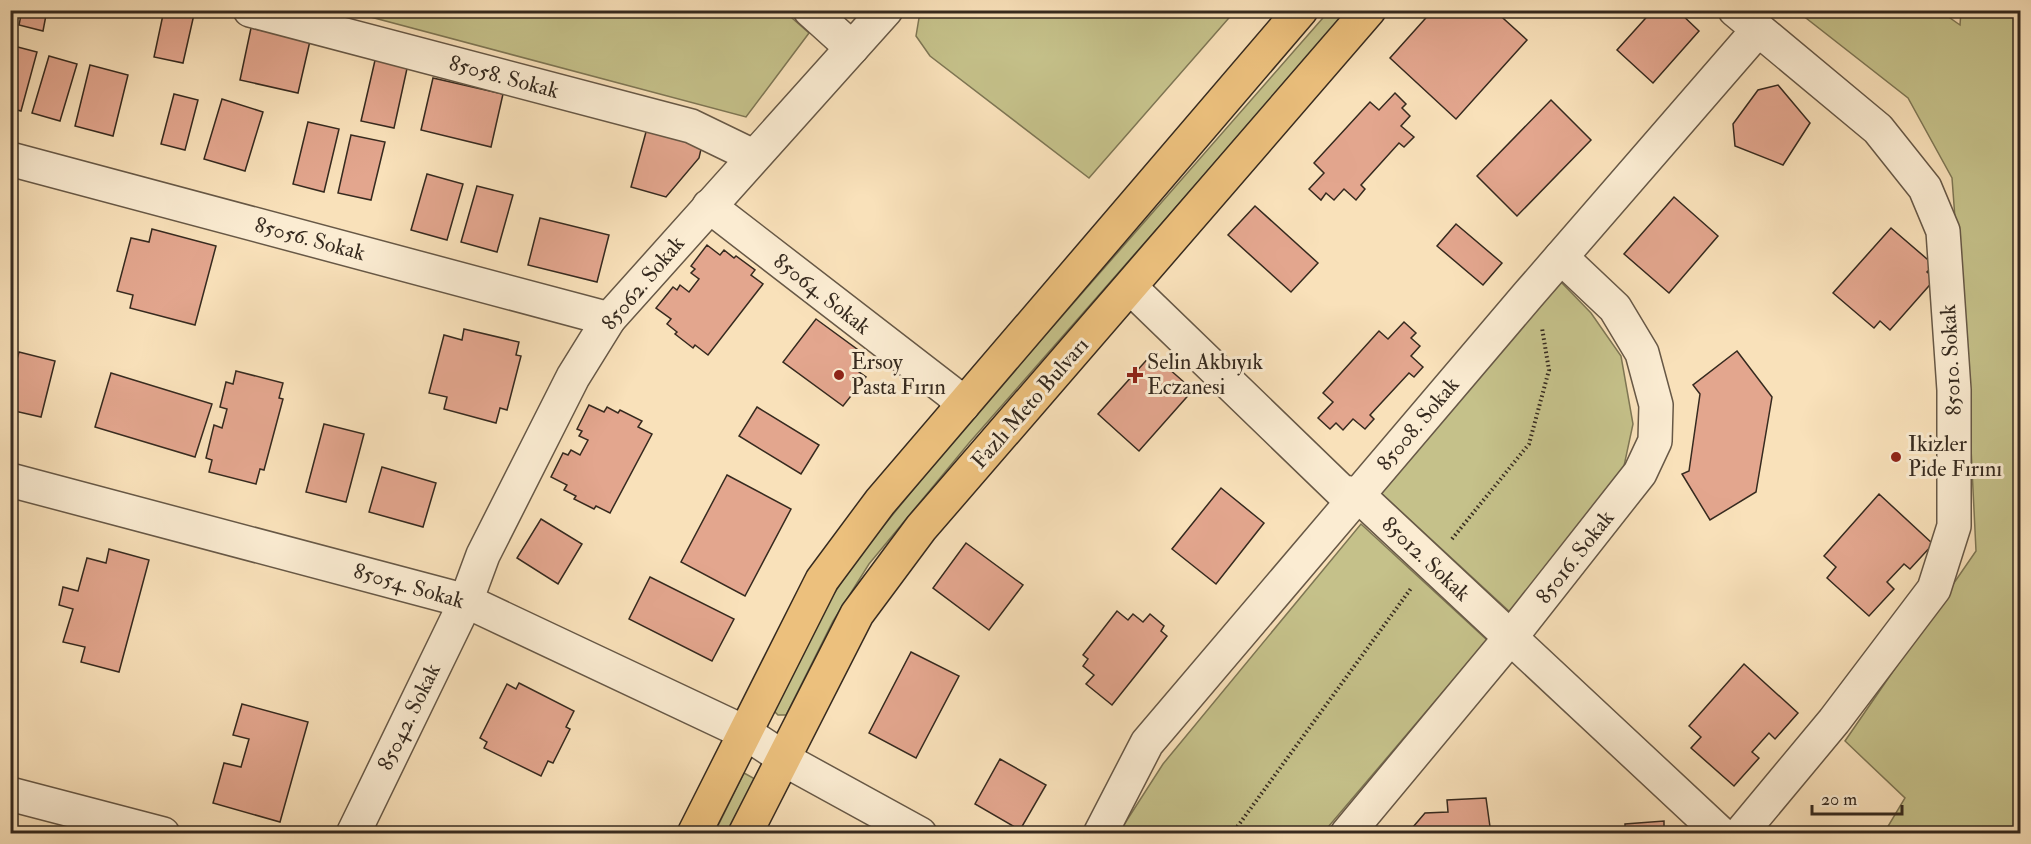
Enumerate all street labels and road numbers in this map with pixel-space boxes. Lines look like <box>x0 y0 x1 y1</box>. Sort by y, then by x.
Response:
street label: 85058. Sokak <box>446 49 562 105</box>
street label: 85056. Sokak <box>252 211 369 267</box>
street label: 85062. Sokak <box>595 230 691 336</box>
street label: 85064. Sokak <box>768 247 877 341</box>
street label: 85010. Sokak <box>1934 303 1968 416</box>
street label: Fazlı Meto Bulvarı <box>965 331 1095 475</box>
street label: 85008. Sokak <box>1371 371 1466 477</box>
street label: 85016. Sokak <box>1530 504 1621 609</box>
street label: 85012. Sokak <box>1376 511 1477 608</box>
street label: 85054. Sokak <box>350 557 468 615</box>
street label: 85042. Sokak <box>371 659 447 775</box>

